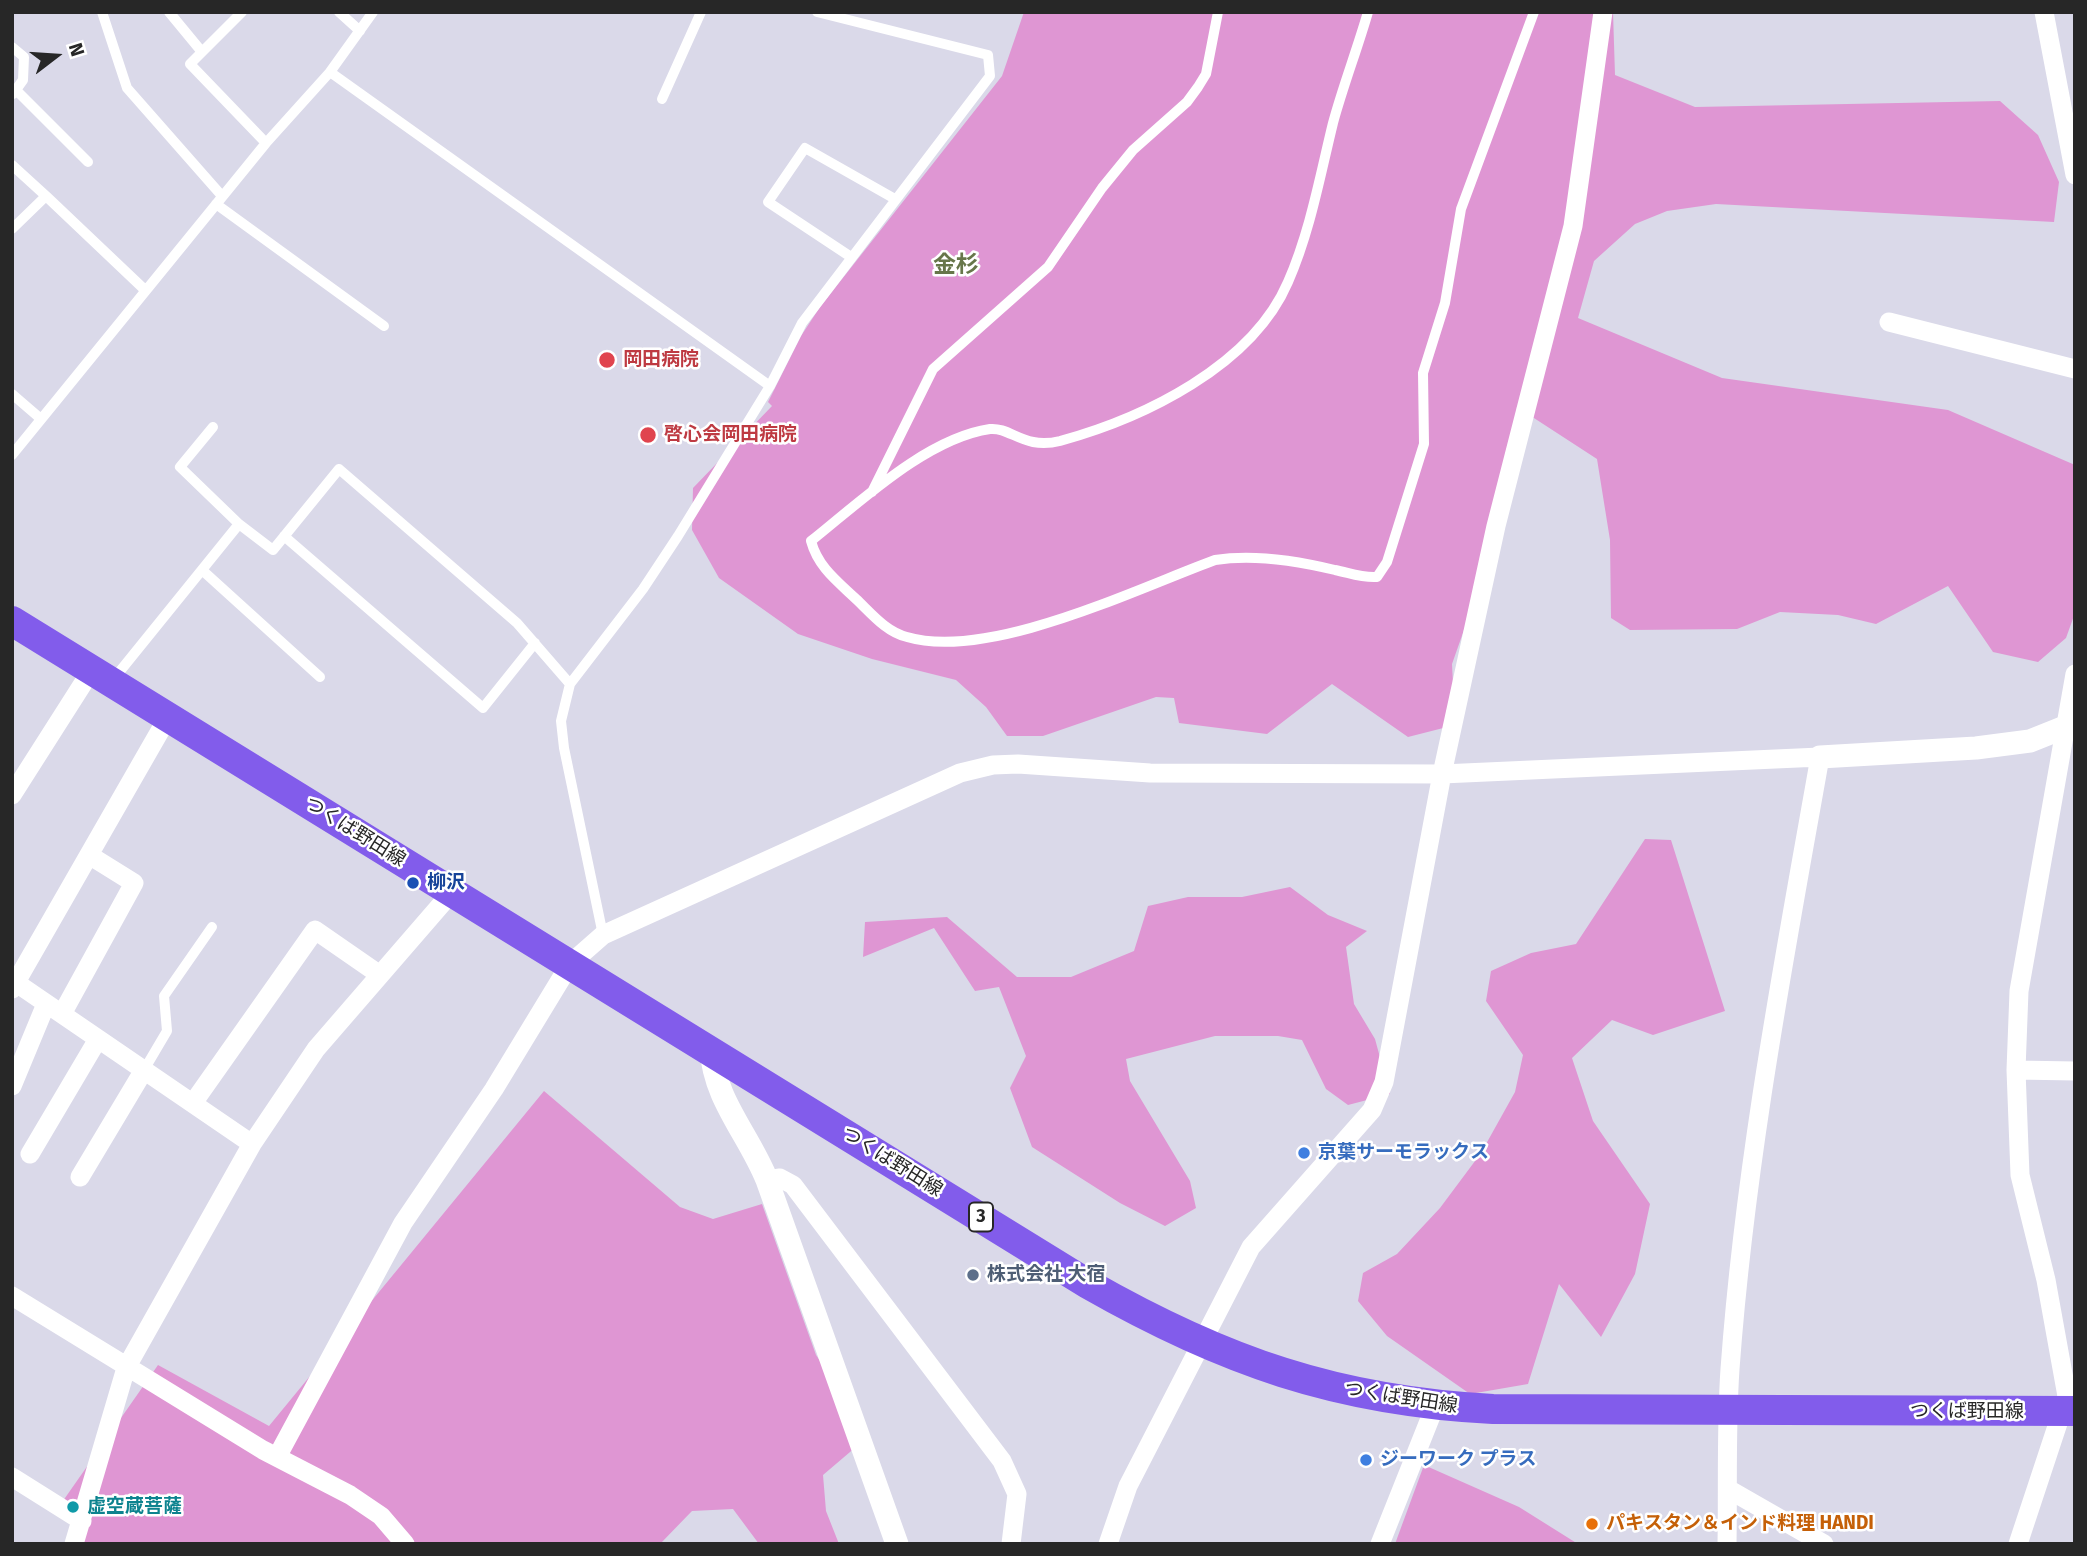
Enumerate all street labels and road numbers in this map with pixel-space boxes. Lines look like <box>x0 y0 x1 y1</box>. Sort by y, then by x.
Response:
street label: つくば野田線 <box>301 792 409 872</box>
street label: つくば野田線 <box>838 1122 946 1202</box>
road number: 3 <box>969 1202 993 1232</box>
street label: つくば野田線 <box>1343 1378 1459 1418</box>
street label: つくば野田線 <box>1910 1401 2024 1423</box>

